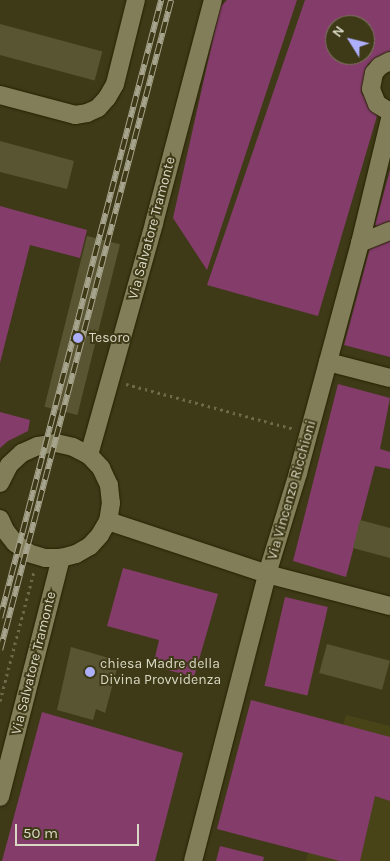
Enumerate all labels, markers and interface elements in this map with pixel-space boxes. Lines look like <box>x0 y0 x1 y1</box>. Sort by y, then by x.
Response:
north arrow <box>325 15 375 65</box>
text: N <box>328 22 348 41</box>
street label: Via Salvatore Tramonte <box>125 155 179 301</box>
place label: Tesoro <box>89 330 130 346</box>
marker: Tesoro <box>71 331 85 345</box>
street label: Via Vincenzo Ricchioni <box>264 418 320 562</box>
street label: Via Salvatore Tramonte <box>8 590 60 736</box>
place label: chiesa Madre della Divina Provvidenza <box>100 656 221 689</box>
marker: chiesa Madre della Divina Provvidenza <box>84 666 96 678</box>
scale bar <box>18 814 141 846</box>
text: 50 m <box>23 824 58 842</box>

